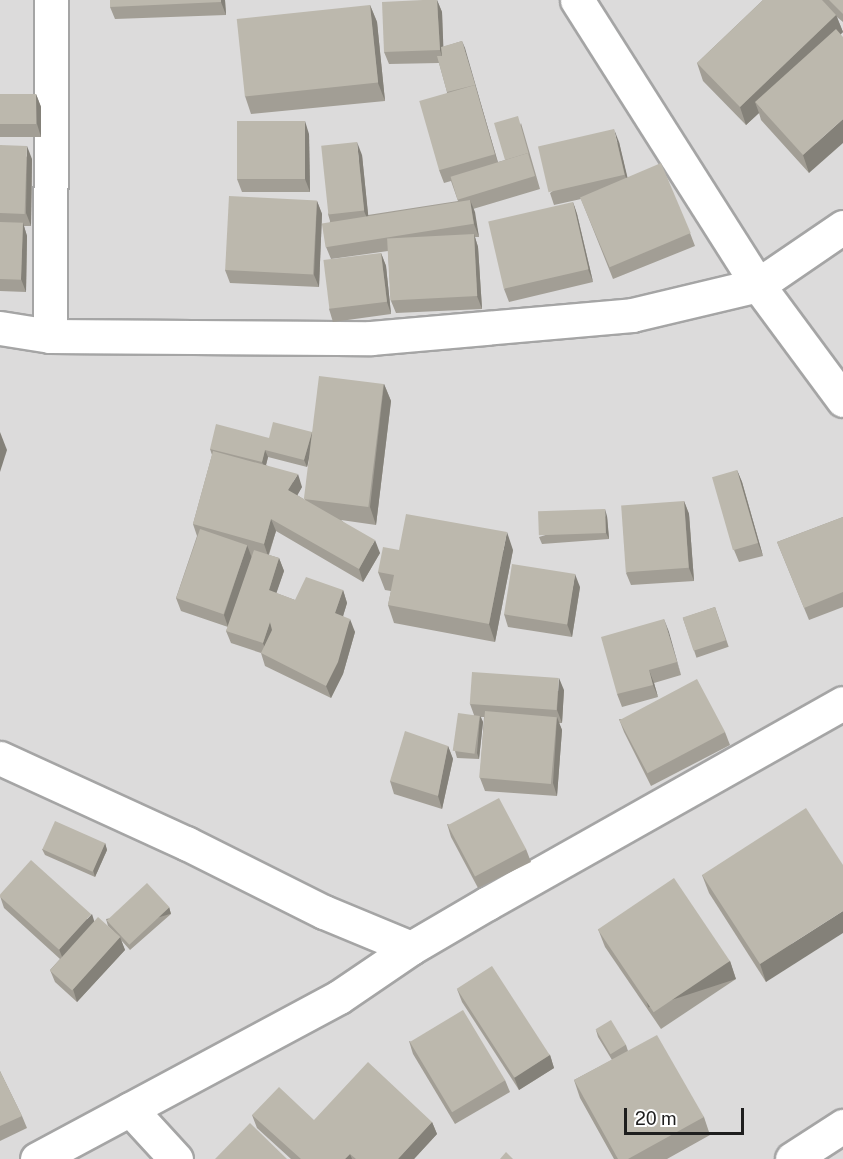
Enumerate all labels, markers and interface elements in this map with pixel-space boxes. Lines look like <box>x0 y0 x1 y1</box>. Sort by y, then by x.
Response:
scale bar <box>627 1096 747 1134</box>
text: 20 m <box>635 1108 677 1129</box>

